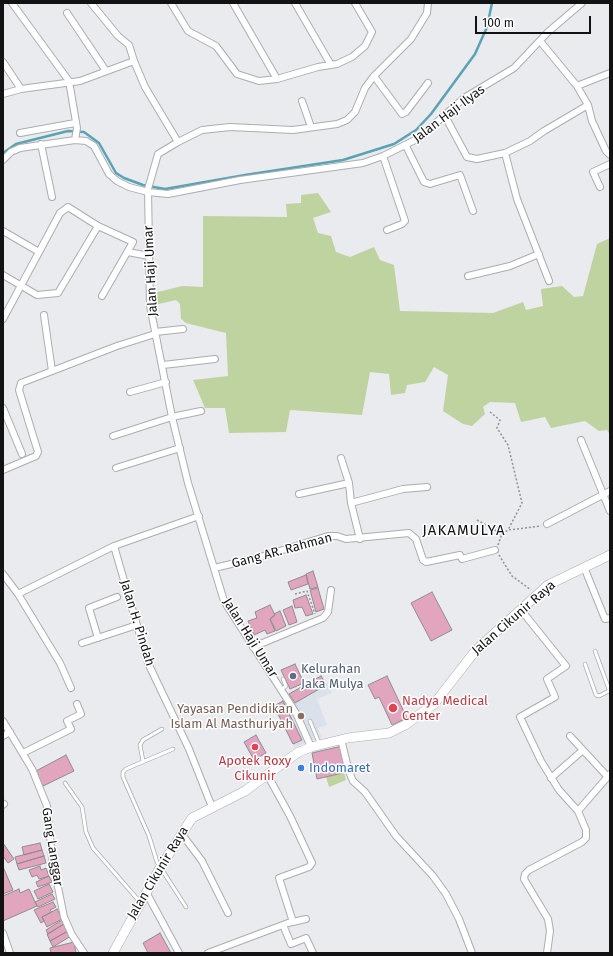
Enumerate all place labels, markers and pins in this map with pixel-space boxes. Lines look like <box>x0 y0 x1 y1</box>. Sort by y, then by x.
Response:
place label: Kelurahan Jaka Mulya <box>301 661 364 692</box>
marker: Kelurahan Jaka Mulya <box>288 671 298 681</box>
place label: Nadya Medical Center <box>402 693 488 724</box>
place label: Yayasan Pendidikan Islam Al Masthuriyah <box>170 701 293 732</box>
marker: Nadya Medical Center <box>387 702 399 714</box>
marker: Yayasan Pendidikan Islam Al Masthuriyah <box>296 711 306 721</box>
marker: Apotek Roxy Cikunir <box>250 742 260 752</box>
place label: Apotek Roxy Cikunir <box>219 753 291 784</box>
place label: Indomaret <box>309 760 370 776</box>
marker: Indomaret <box>296 763 306 773</box>

